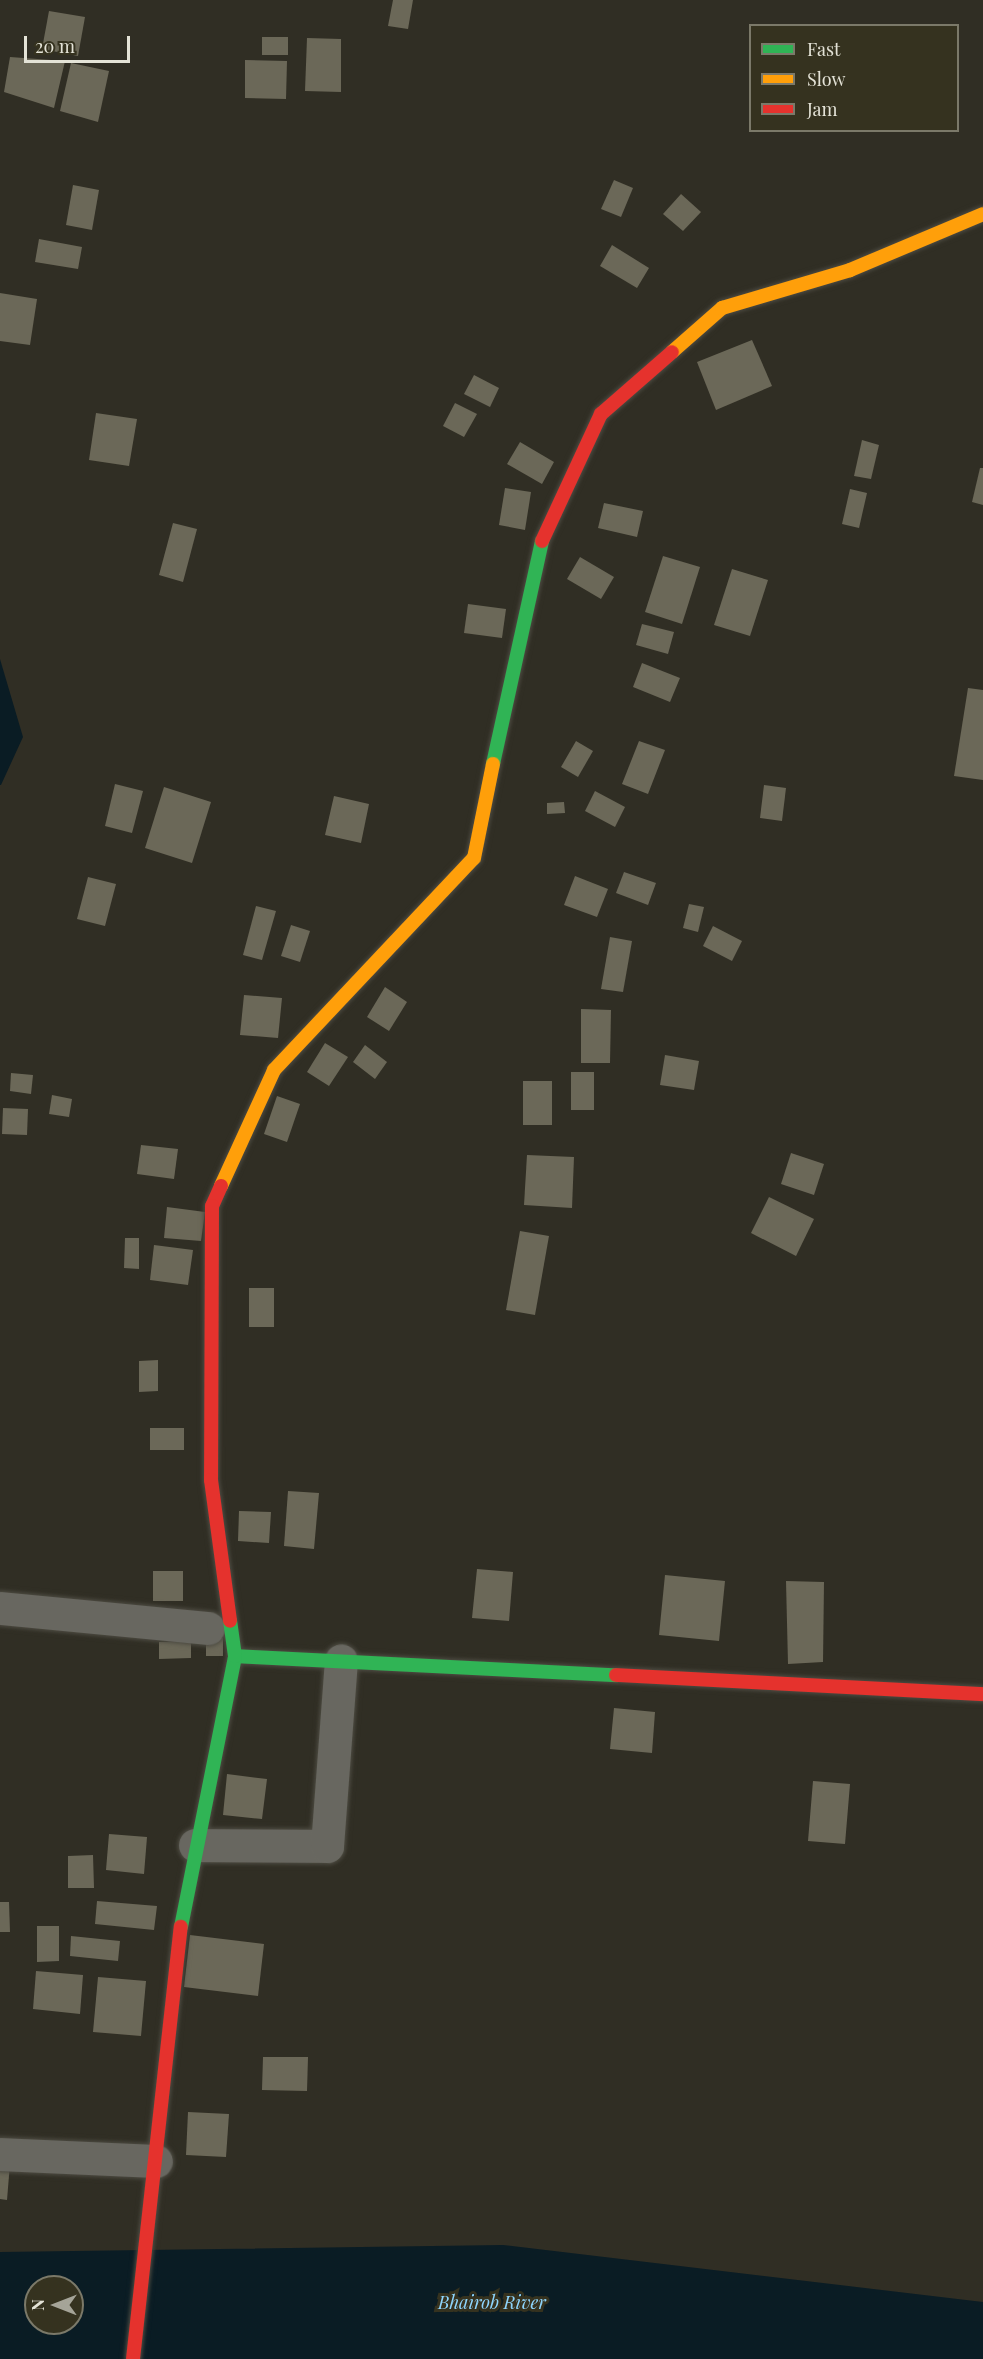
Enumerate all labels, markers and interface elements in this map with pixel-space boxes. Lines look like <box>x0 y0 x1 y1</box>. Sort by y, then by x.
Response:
scale bar <box>27 24 134 62</box>
legend <box>749 24 959 132</box>
text: 20 m <box>35 34 75 58</box>
text: Fast <box>807 37 840 61</box>
text: Slow <box>807 67 845 91</box>
text: Jam <box>807 97 837 121</box>
north arrow <box>24 2275 84 2335</box>
water label: Bhairob River <box>438 2291 546 2313</box>
text: N <box>27 2299 48 2311</box>

